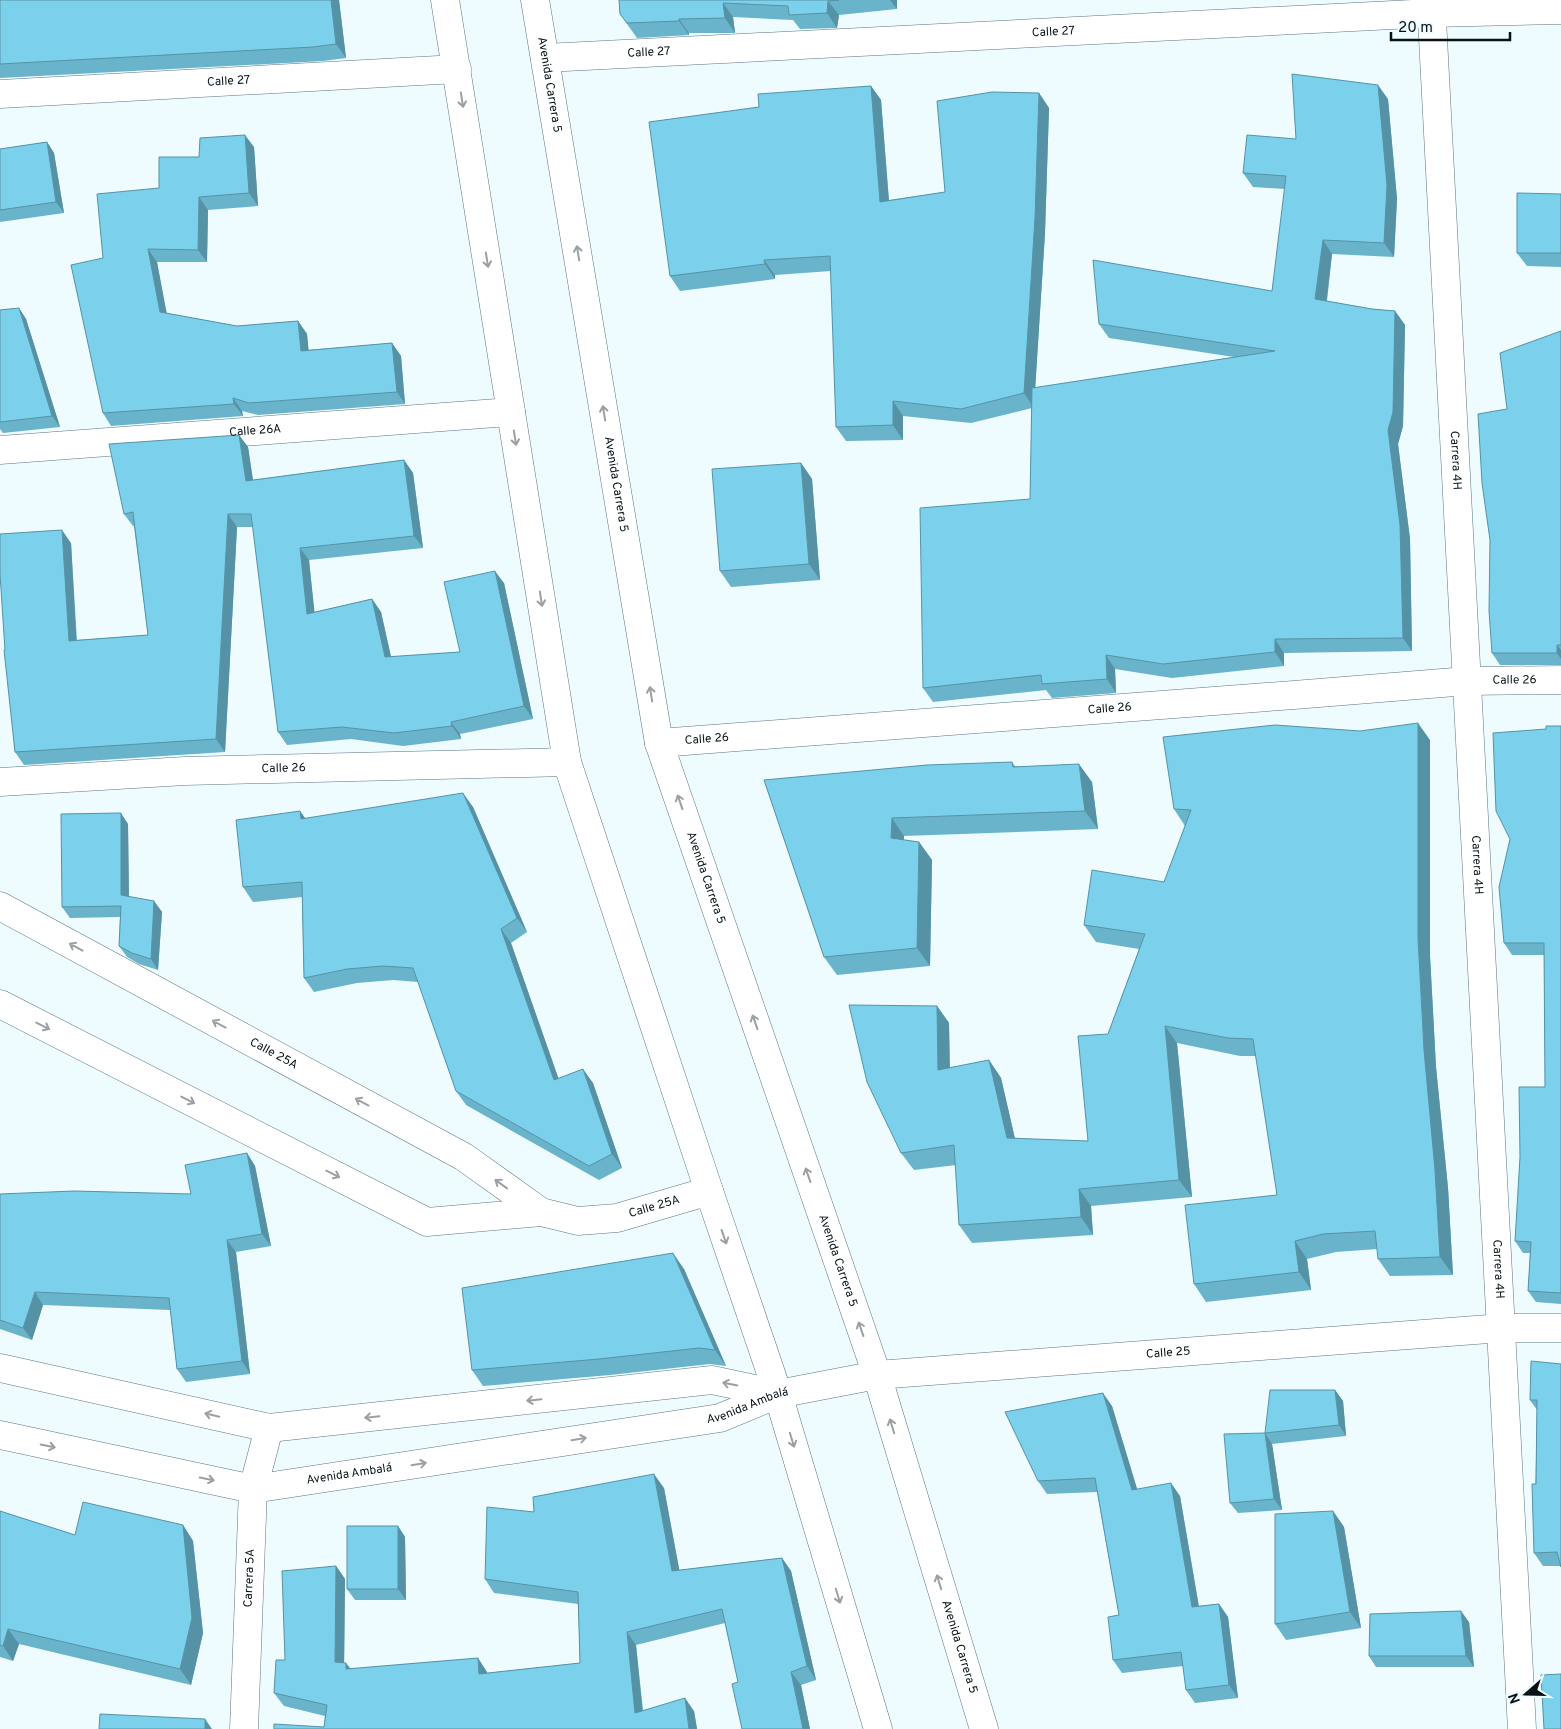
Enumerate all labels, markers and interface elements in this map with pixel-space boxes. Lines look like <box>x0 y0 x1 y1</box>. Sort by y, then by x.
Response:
scale bar <box>1391 10 1510 42</box>
text: 20 m <box>1398 19 1433 38</box>
street label: Calle 27 <box>1031 23 1075 41</box>
street label: Avenida Carrera 5 <box>533 36 565 134</box>
street label: Calle 27 <box>627 44 671 62</box>
street label: Calle 27 <box>207 72 251 91</box>
one-way arrow <box>458 91 468 107</box>
one-way arrow <box>572 245 582 261</box>
one-way arrow <box>483 252 493 268</box>
one-way arrow <box>599 406 609 422</box>
street label: Calle 26A <box>229 421 282 441</box>
one-way arrow <box>510 430 520 446</box>
street label: Carrera 4H <box>1446 430 1465 490</box>
street label: Avenida Carrera 5 <box>600 435 632 533</box>
one-way arrow <box>536 590 546 606</box>
street label: Calle 26 <box>1492 672 1537 689</box>
one-way arrow <box>646 687 656 703</box>
street label: Calle 26 <box>1087 699 1132 719</box>
street label: Calle 26 <box>684 730 730 749</box>
street label: Calle 26 <box>261 760 306 777</box>
one-way arrow <box>674 794 684 810</box>
street label: Avenida Carrera 5 <box>682 830 729 926</box>
street label: Carrera 4H <box>1467 835 1486 895</box>
one-way arrow <box>68 942 83 952</box>
one-way arrow <box>750 1015 759 1030</box>
one-way arrow <box>211 1019 226 1029</box>
one-way arrow <box>36 1021 51 1031</box>
street label: Calle 25A <box>247 1034 300 1073</box>
one-way arrow <box>180 1096 195 1105</box>
one-way arrow <box>355 1096 369 1106</box>
one-way arrow <box>803 1168 812 1184</box>
one-way arrow <box>325 1170 340 1179</box>
one-way arrow <box>495 1179 509 1189</box>
street label: Calle 25A <box>627 1192 682 1222</box>
street label: Avenida Carrera 5 <box>814 1212 861 1309</box>
one-way arrow <box>720 1229 730 1245</box>
street label: Carrera 4H <box>1488 1239 1507 1299</box>
one-way arrow <box>856 1322 865 1337</box>
street label: Calle 25 <box>1145 1343 1191 1363</box>
one-way arrow <box>722 1379 738 1388</box>
street label: Avenida Ambalá <box>706 1384 790 1428</box>
one-way arrow <box>526 1395 542 1405</box>
one-way arrow <box>204 1410 220 1420</box>
one-way arrow <box>364 1412 380 1422</box>
one-way arrow <box>887 1419 897 1435</box>
one-way arrow <box>787 1432 797 1448</box>
one-way arrow <box>571 1434 587 1444</box>
one-way arrow <box>39 1441 55 1451</box>
one-way arrow <box>410 1458 426 1468</box>
street label: Avenida Ambalá <box>305 1460 393 1489</box>
one-way arrow <box>198 1475 214 1484</box>
street label: Carrera 5A <box>241 1548 259 1608</box>
one-way arrow <box>934 1574 944 1590</box>
one-way arrow <box>834 1588 844 1604</box>
street label: Avenida Carrera 5 <box>938 1598 981 1696</box>
north arrow <box>1501 1669 1551 1719</box>
text: N <box>1505 1690 1525 1706</box>

